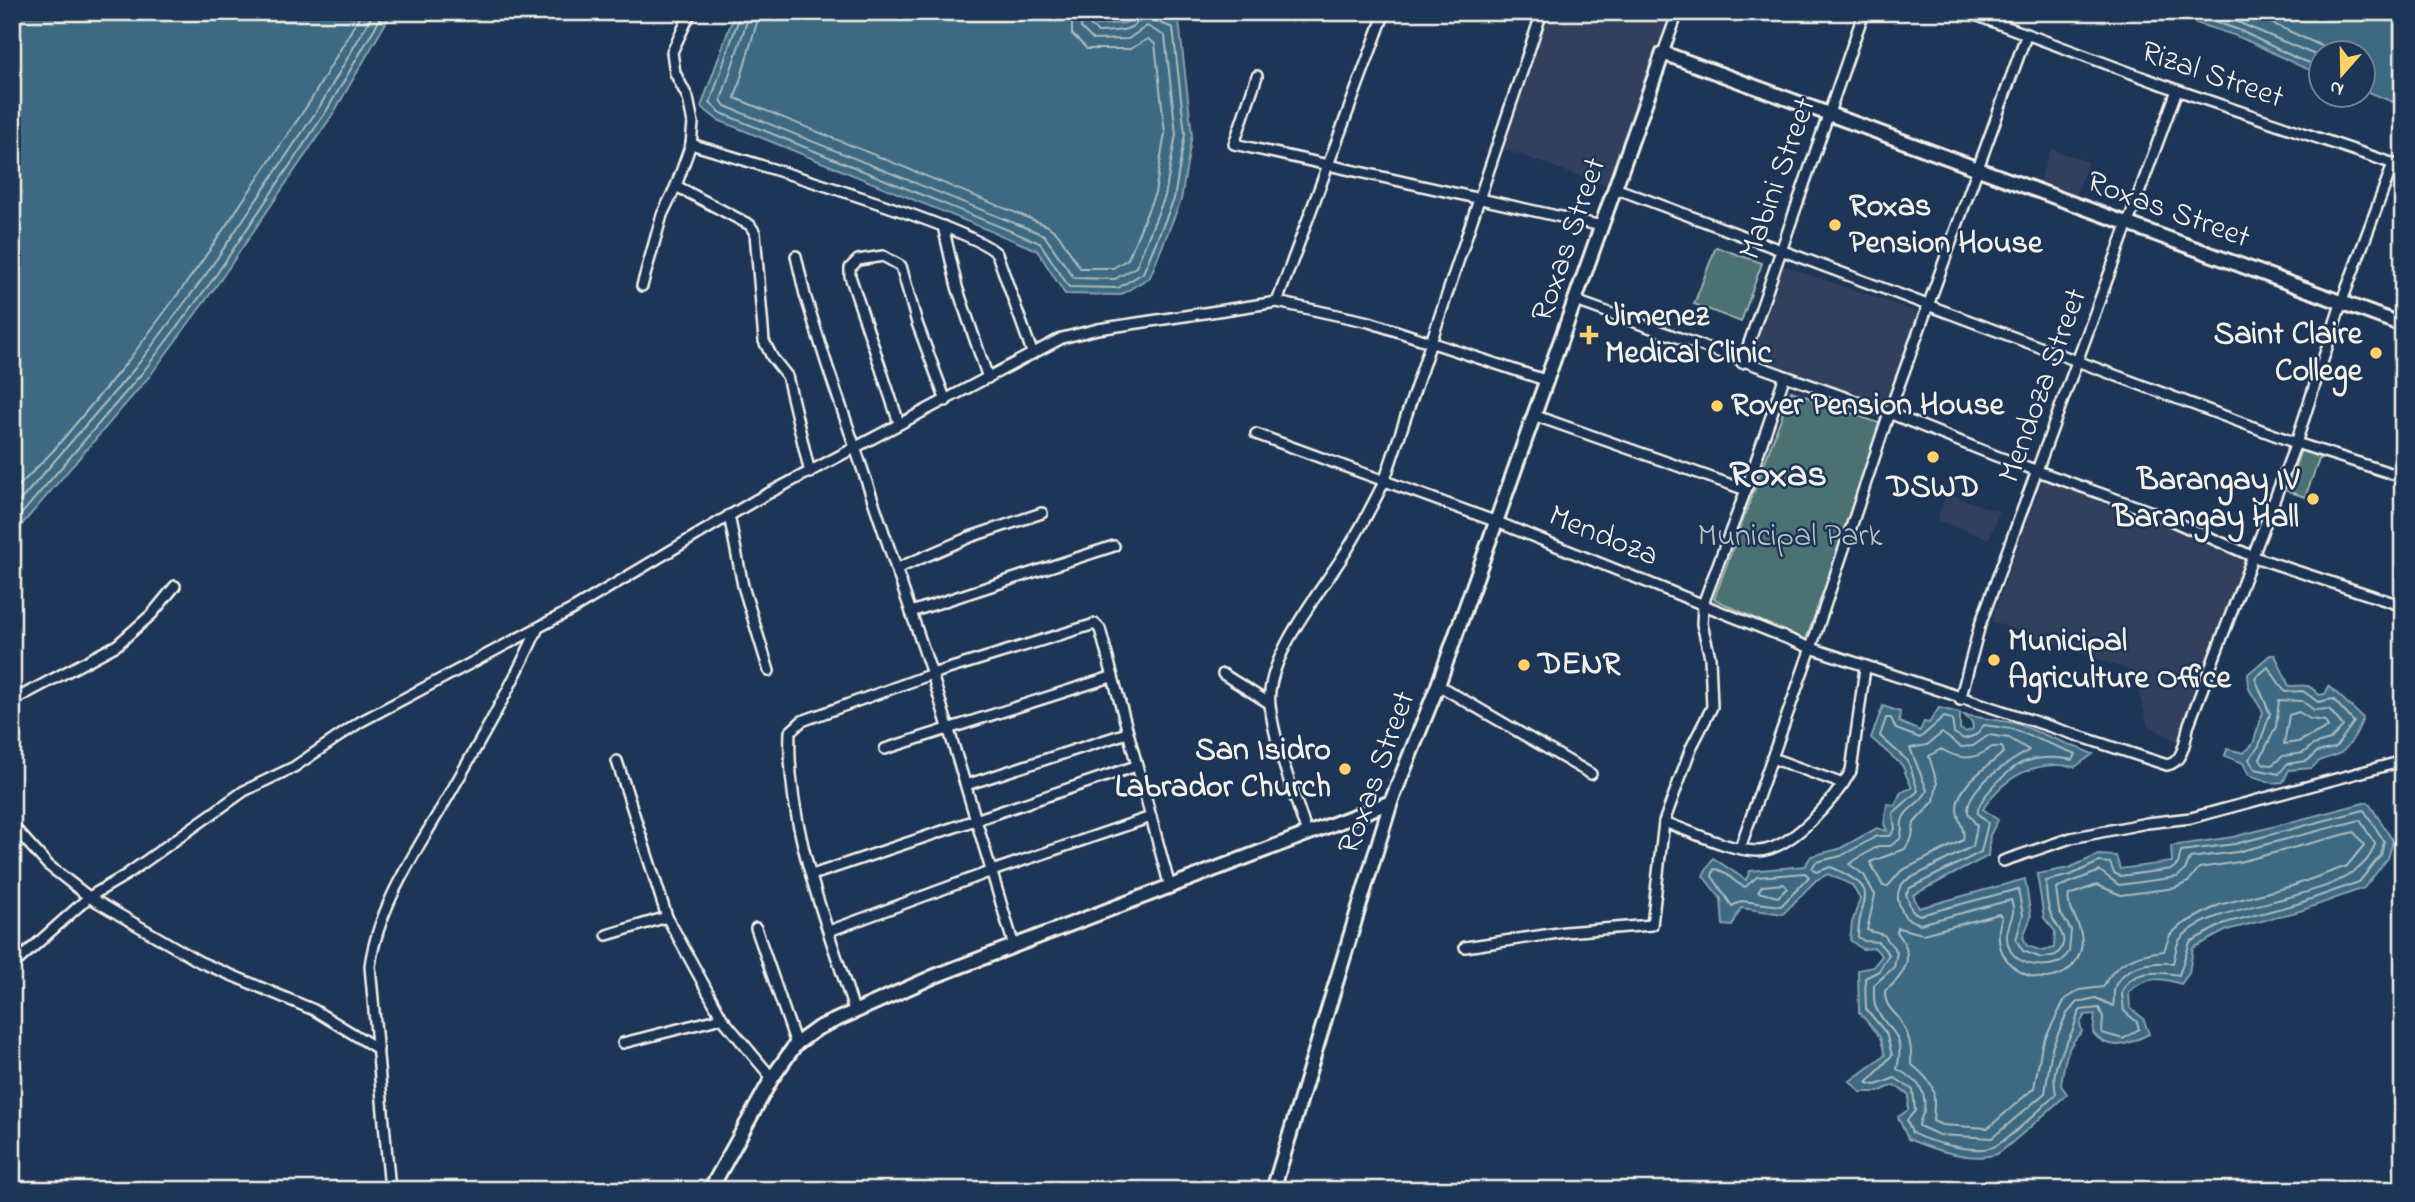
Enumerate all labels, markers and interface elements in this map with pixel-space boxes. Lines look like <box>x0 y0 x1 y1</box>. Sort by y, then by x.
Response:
street label: Rizal Street <box>2134 30 2290 122</box>
north arrow <box>2306 38 2376 108</box>
text: N <box>2326 73 2348 103</box>
street label: Mabini Street <box>1728 91 1830 267</box>
street label: Roxas Street <box>1520 151 1620 328</box>
street label: Roxas Street <box>2080 160 2257 262</box>
place label: Roxas Pension House <box>1849 184 2044 268</box>
marker: Roxas Pension House <box>1827 217 1843 233</box>
street label: Mendoza Street <box>1987 282 2101 490</box>
place label: Jimenez Medical Clinic <box>1605 294 1773 378</box>
place label: Saint Claire College <box>2214 312 2364 397</box>
marker: Jimenez Medical Clinic <box>1579 325 1599 345</box>
marker: Saint Claire College <box>2368 345 2384 361</box>
place label: Rover Pension House <box>1731 383 2006 430</box>
marker: Rover Pension House <box>1709 398 1725 414</box>
district label: Roxas <box>1729 448 1827 504</box>
marker: DSWD <box>1925 449 1941 465</box>
place label: Barangay IV Barangay Hall <box>2111 458 2300 543</box>
place label: DSWD <box>1885 465 1979 512</box>
marker: Barangay IV Barangay Hall <box>2305 491 2321 507</box>
street label: Mendoza <box>1541 494 1665 580</box>
park label: Municipal Park <box>1697 514 1883 561</box>
place label: Municipal Agriculture Office <box>2008 619 2233 704</box>
place label: DENR <box>1536 642 1621 689</box>
marker: Municipal Agriculture Office <box>1986 652 2002 668</box>
marker: DENR <box>1516 657 1532 673</box>
street label: Roxas Street <box>1327 684 1429 861</box>
place label: San Isidro Labrador Church <box>1115 728 1331 812</box>
marker: San Isidro Labrador Church <box>1337 761 1353 777</box>

